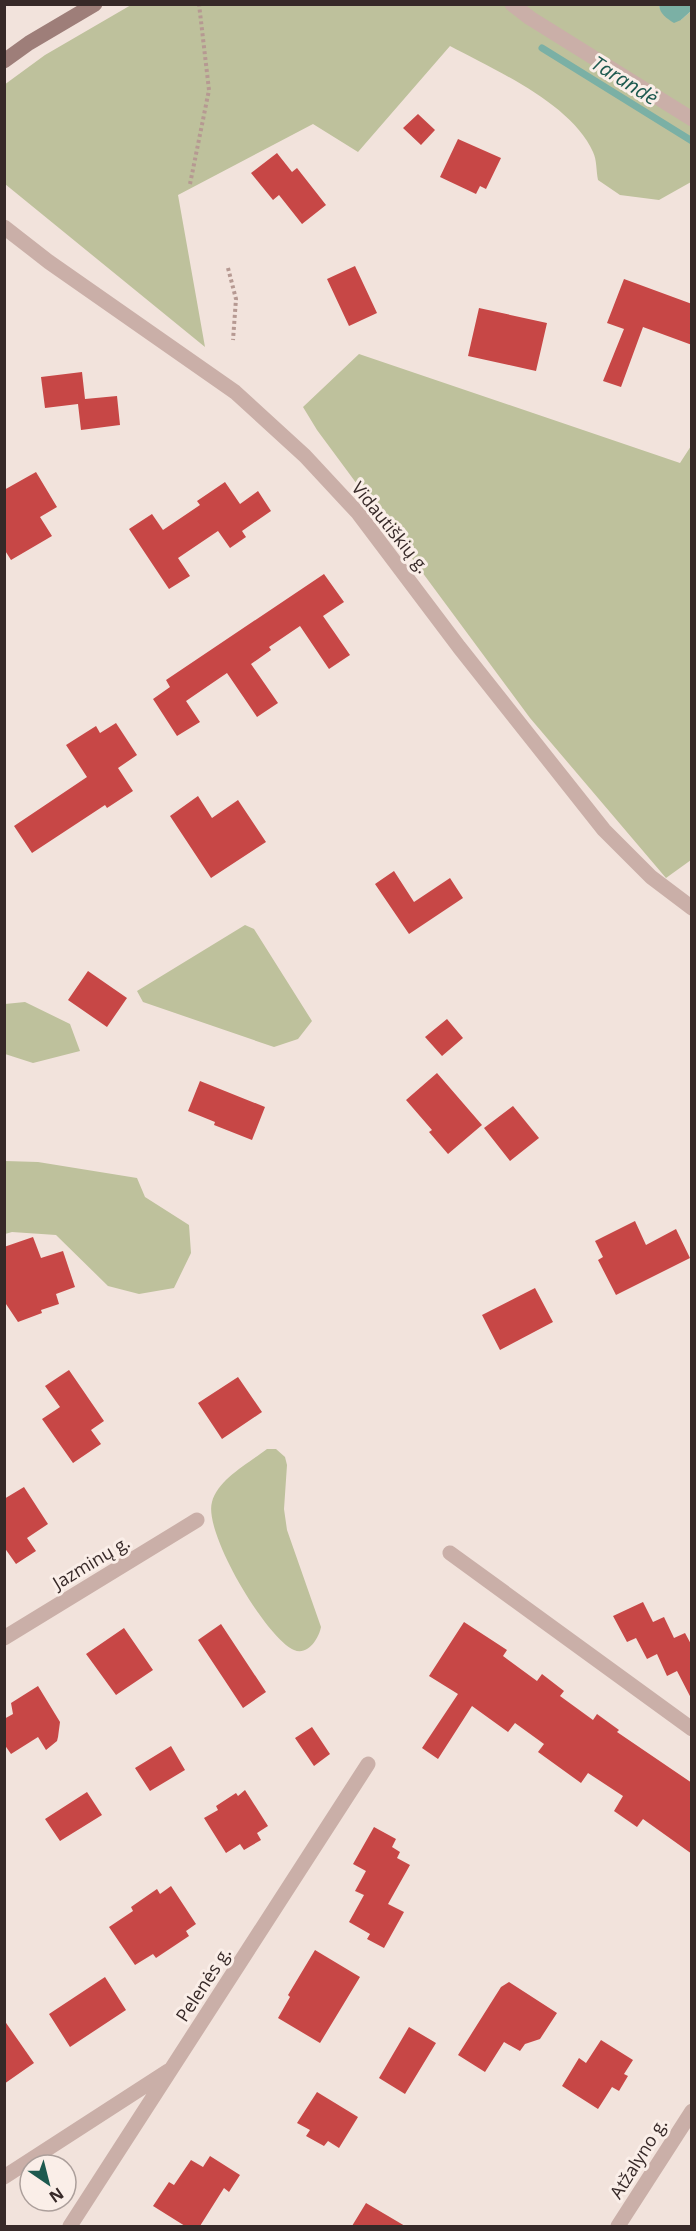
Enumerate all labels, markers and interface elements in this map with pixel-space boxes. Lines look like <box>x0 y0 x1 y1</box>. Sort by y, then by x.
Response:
water label: Tarandė <box>587 49 663 111</box>
street label: Vidautiškių g. <box>347 476 435 578</box>
street label: Jazminų g. <box>46 1530 134 1595</box>
street label: Pelenės g. <box>170 1942 236 2026</box>
street label: Atžalyno g. <box>604 2113 672 2203</box>
north arrow <box>18 2153 78 2213</box>
text: N <box>45 2183 68 2208</box>

